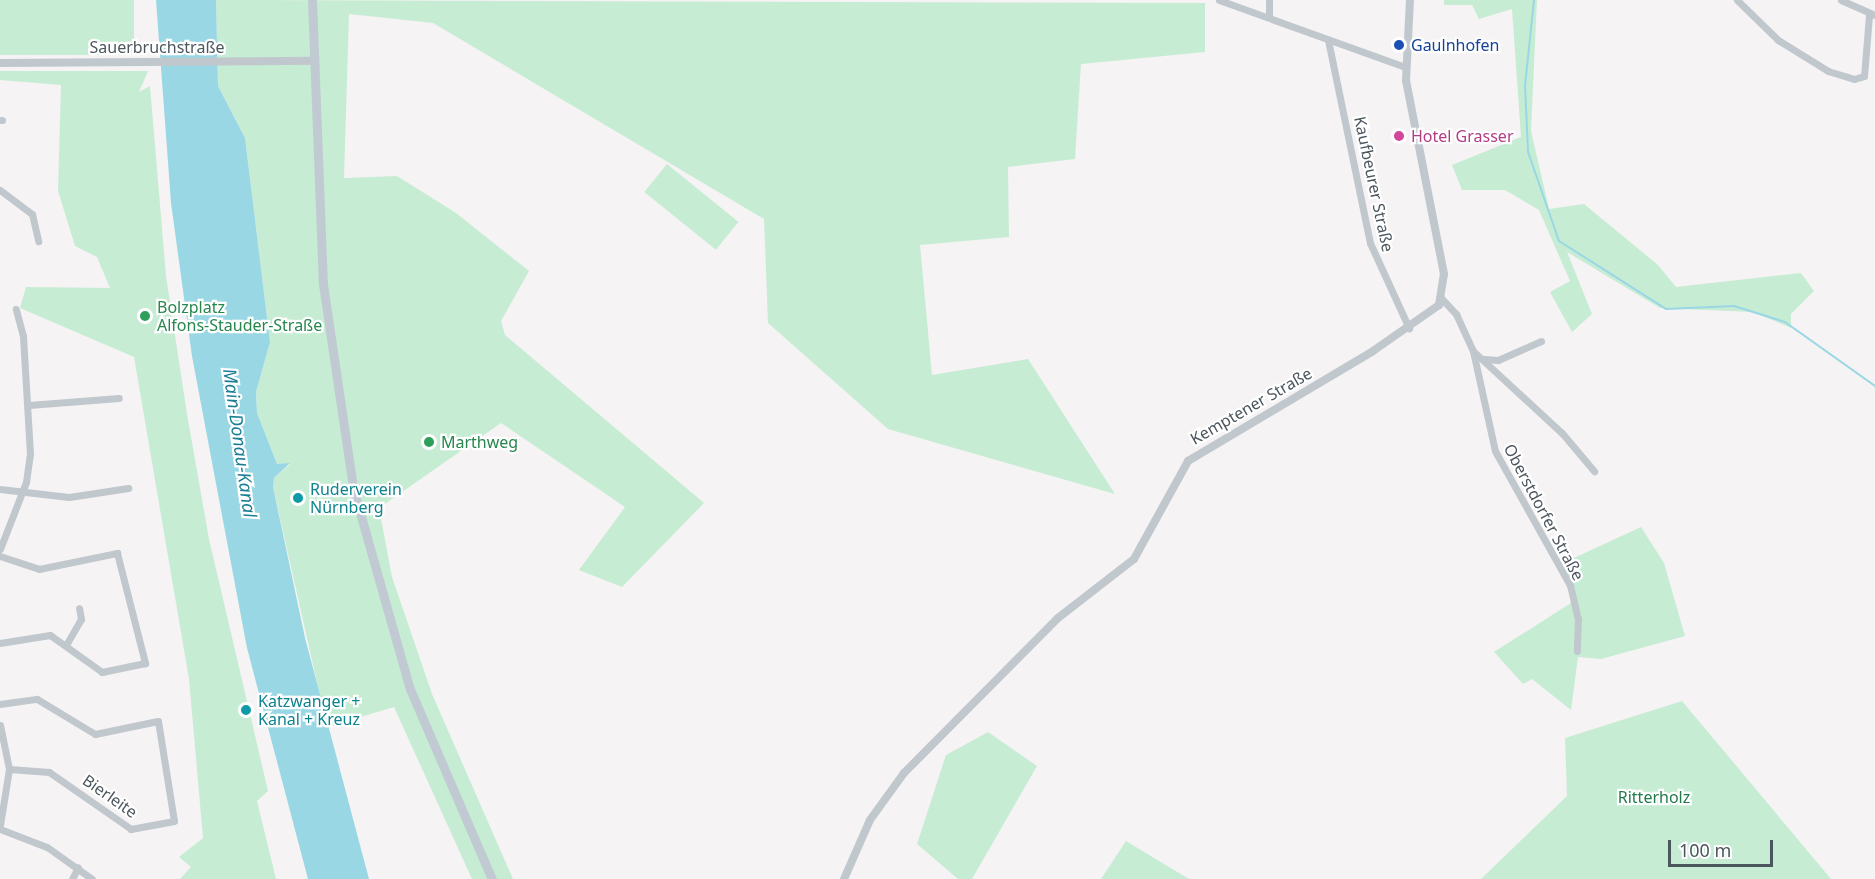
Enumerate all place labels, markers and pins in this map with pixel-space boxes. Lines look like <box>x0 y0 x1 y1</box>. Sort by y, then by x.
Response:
place label: Gaulnhofen <box>1411 35 1500 55</box>
marker: Gaulnhofen <box>1392 38 1406 52</box>
place label: Hotel Grasser <box>1411 126 1513 146</box>
marker: Hotel Grasser <box>1392 129 1406 143</box>
place label: Bolzplatz Alfons-Stauder-Straße <box>157 297 322 335</box>
marker: Bolzplatz Alfons-Stauder-Straße <box>138 309 152 323</box>
place label: Marthweg <box>441 432 518 452</box>
marker: Marthweg <box>422 435 436 449</box>
place label: Ruderverein Nürnberg <box>310 479 402 517</box>
marker: Ruderverein Nürnberg <box>291 491 305 505</box>
place label: Katzwanger + Kanal + Kreuz <box>258 691 360 729</box>
marker: Katzwanger + Kanal + Kreuz <box>239 703 253 717</box>

